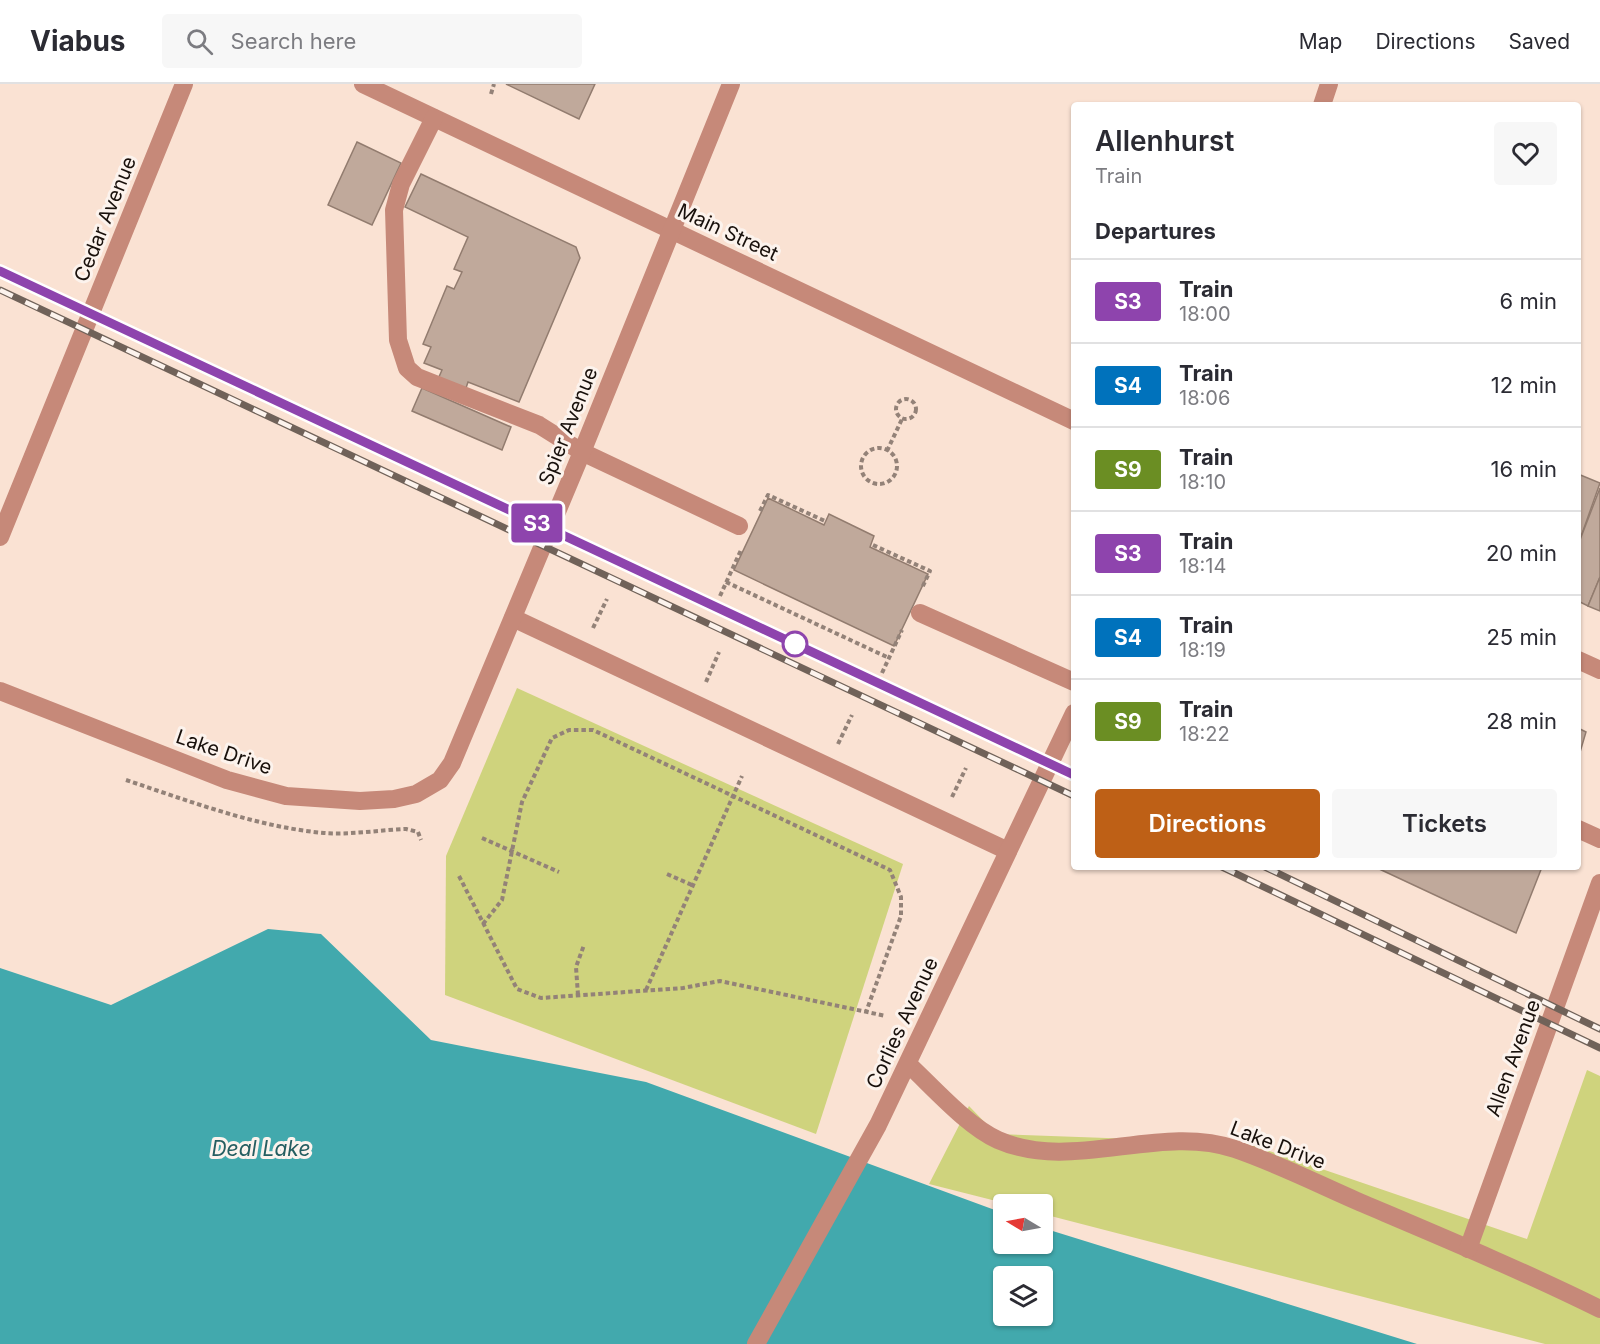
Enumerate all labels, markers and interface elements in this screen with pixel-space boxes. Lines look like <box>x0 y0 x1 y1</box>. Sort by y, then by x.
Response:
search box <box>162 14 582 68</box>
text: Viabus <box>30 24 126 58</box>
icon: search <box>183 25 216 58</box>
text: Search here <box>231 28 356 54</box>
text: Map <box>1299 29 1342 54</box>
text: Directions <box>1375 29 1476 54</box>
text: Saved <box>1509 29 1570 54</box>
button: heart <box>1494 122 1557 185</box>
text: Allenhurst <box>1095 124 1234 158</box>
street label: Cedar Avenue <box>69 153 141 285</box>
text: Train <box>1095 164 1142 188</box>
street label: Main Street <box>674 198 782 266</box>
text: Departures <box>1095 218 1216 244</box>
text: Train <box>1179 276 1234 302</box>
text: 6 min <box>1500 288 1557 314</box>
text: S3 <box>1114 289 1142 314</box>
text: 18:00 <box>1179 302 1231 326</box>
text: Train <box>1179 360 1234 386</box>
street label: Spier Avenue <box>533 364 603 488</box>
text: 12 min <box>1491 372 1557 398</box>
text: S4 <box>1114 373 1142 398</box>
text: 18:06 <box>1179 386 1230 410</box>
text: Train <box>1179 444 1234 470</box>
text: 16 min <box>1491 456 1557 482</box>
text: S9 <box>1114 457 1142 482</box>
text: 18:10 <box>1179 470 1226 494</box>
line badge: S3 <box>510 504 564 542</box>
text: S3 <box>523 511 551 536</box>
text: Train <box>1179 528 1234 554</box>
text: 20 min <box>1486 540 1557 566</box>
text: S3 <box>1114 541 1142 566</box>
text: 18:14 <box>1179 554 1226 578</box>
text: Train <box>1179 612 1234 638</box>
text: 25 min <box>1486 624 1557 650</box>
text: S4 <box>1114 625 1142 650</box>
unlabelled marker <box>782 631 808 657</box>
text: 18:19 <box>1179 638 1226 662</box>
text: Train <box>1179 696 1234 722</box>
text: 28 min <box>1486 708 1557 734</box>
text: S9 <box>1114 709 1142 734</box>
text: 18:22 <box>1179 722 1230 746</box>
street label: Lake Drive <box>173 724 275 780</box>
button: Directions <box>1095 789 1320 858</box>
button: Tickets <box>1332 789 1557 858</box>
street label: Corlies Avenue <box>861 953 943 1093</box>
street label: Allen Avenue <box>1481 996 1545 1120</box>
street label: Lake Drive <box>1227 1116 1329 1174</box>
water label: Deal Lake <box>211 1136 311 1161</box>
north arrow <box>993 1194 1053 1254</box>
map controls <box>993 1194 1053 1326</box>
button: layers <box>993 1266 1053 1326</box>

